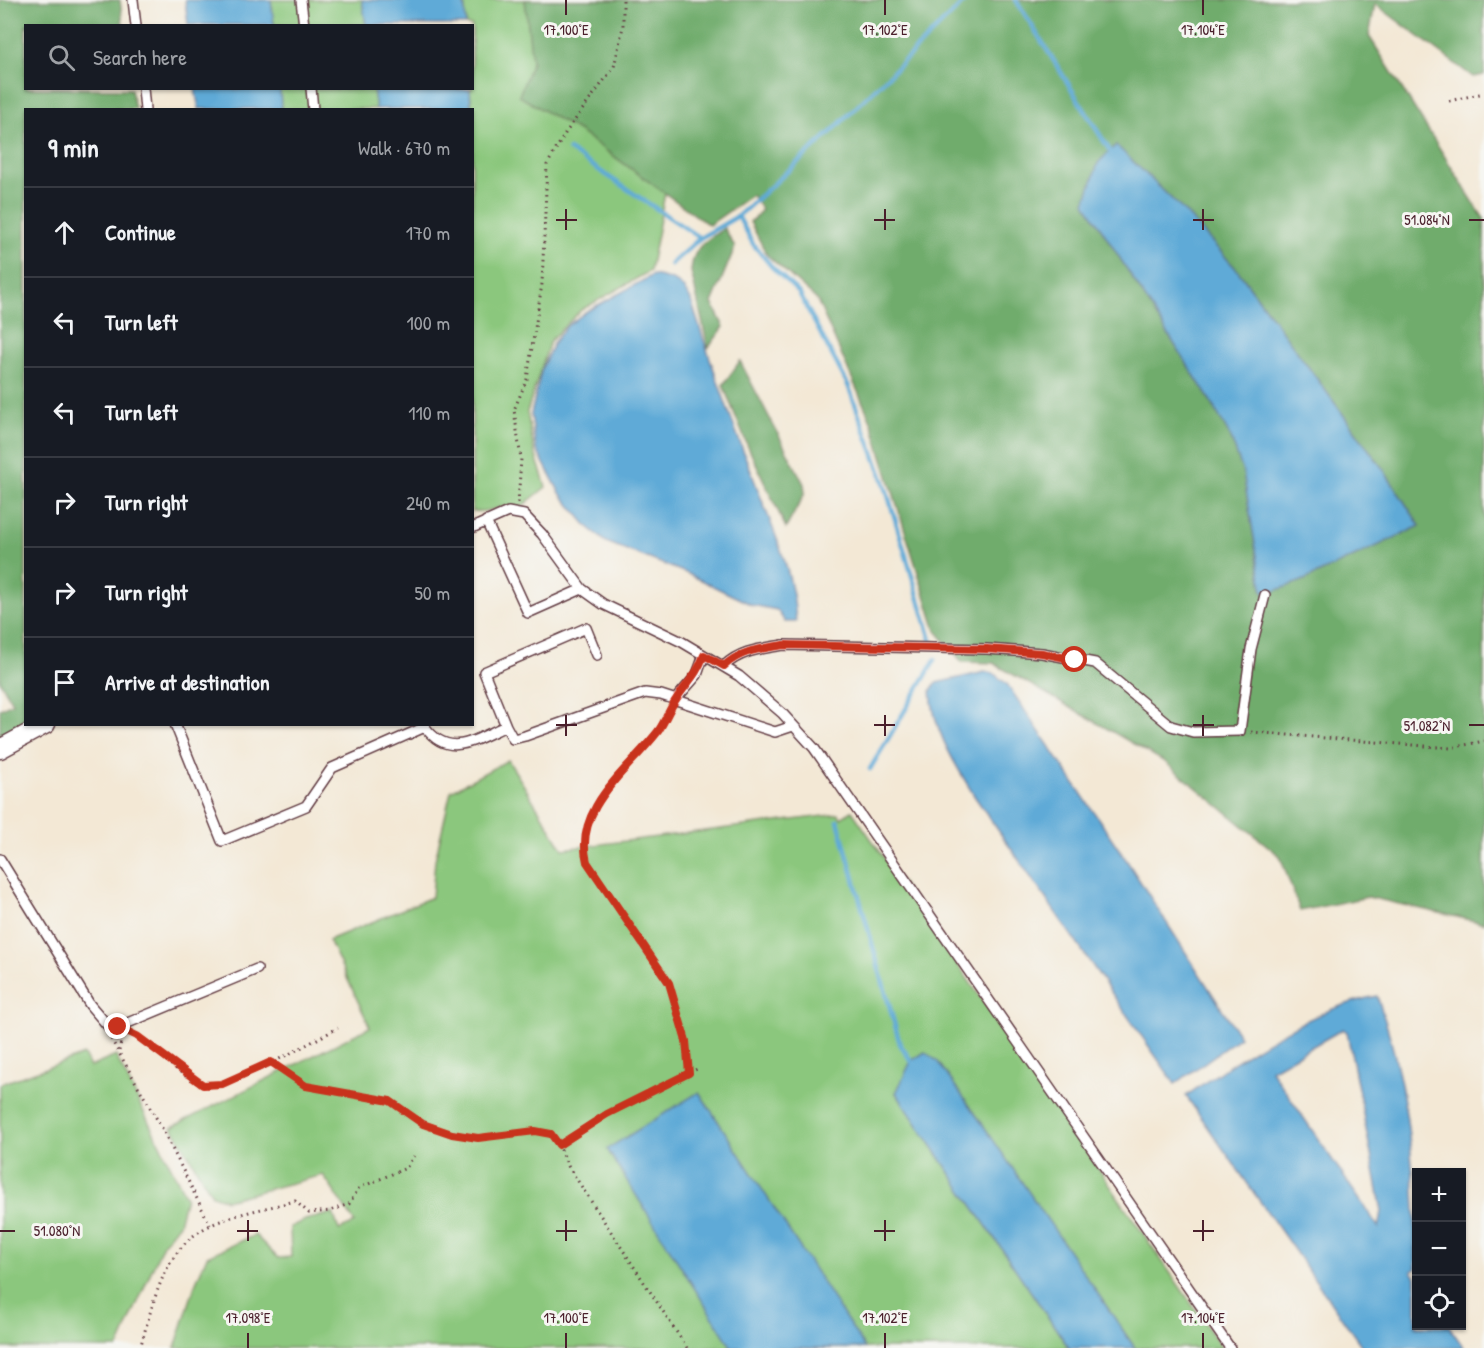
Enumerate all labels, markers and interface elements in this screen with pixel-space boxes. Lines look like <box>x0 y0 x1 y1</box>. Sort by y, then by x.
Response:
text: 17.100°E <box>543 19 589 40</box>
text: 17.102°E <box>862 19 908 40</box>
text: 17.104°E <box>1181 19 1225 40</box>
search box <box>24 24 474 90</box>
icon: search <box>45 41 78 74</box>
text: Search here <box>93 42 187 72</box>
text: 9 min <box>48 130 99 165</box>
text: Walk · 670 m <box>358 134 450 161</box>
text: 51.084°N <box>1404 209 1450 230</box>
icon: ahead <box>48 216 81 249</box>
text: Continue <box>105 217 176 247</box>
text: 170 m <box>406 219 450 246</box>
icon: left <box>48 306 81 339</box>
text: Turn left <box>105 307 178 337</box>
text: 100 m <box>407 309 450 336</box>
icon: left <box>48 396 81 429</box>
text: Turn left <box>105 397 178 427</box>
text: 110 m <box>408 399 450 426</box>
icon: right <box>48 486 81 519</box>
text: Turn right <box>105 487 188 517</box>
text: 240 m <box>406 489 450 516</box>
icon: right <box>48 576 81 609</box>
text: Turn right <box>105 577 188 607</box>
text: 50 m <box>414 579 450 606</box>
route start <box>1061 646 1087 672</box>
icon: arrive <box>48 666 81 699</box>
text: Arrive at destination <box>105 667 270 697</box>
text: 51.082°N <box>1404 715 1450 736</box>
route end <box>104 1013 130 1039</box>
map controls <box>1412 1168 1466 1330</box>
button: + <box>1412 1168 1466 1222</box>
text: 51.080°N <box>34 1220 80 1241</box>
button: − <box>1412 1222 1466 1276</box>
button: locate <box>1412 1276 1466 1330</box>
text: 17.098°E <box>226 1307 271 1328</box>
text: 17.100°E <box>543 1307 589 1328</box>
text: 17.102°E <box>862 1307 908 1328</box>
text: 17.104°E <box>1181 1307 1225 1328</box>

